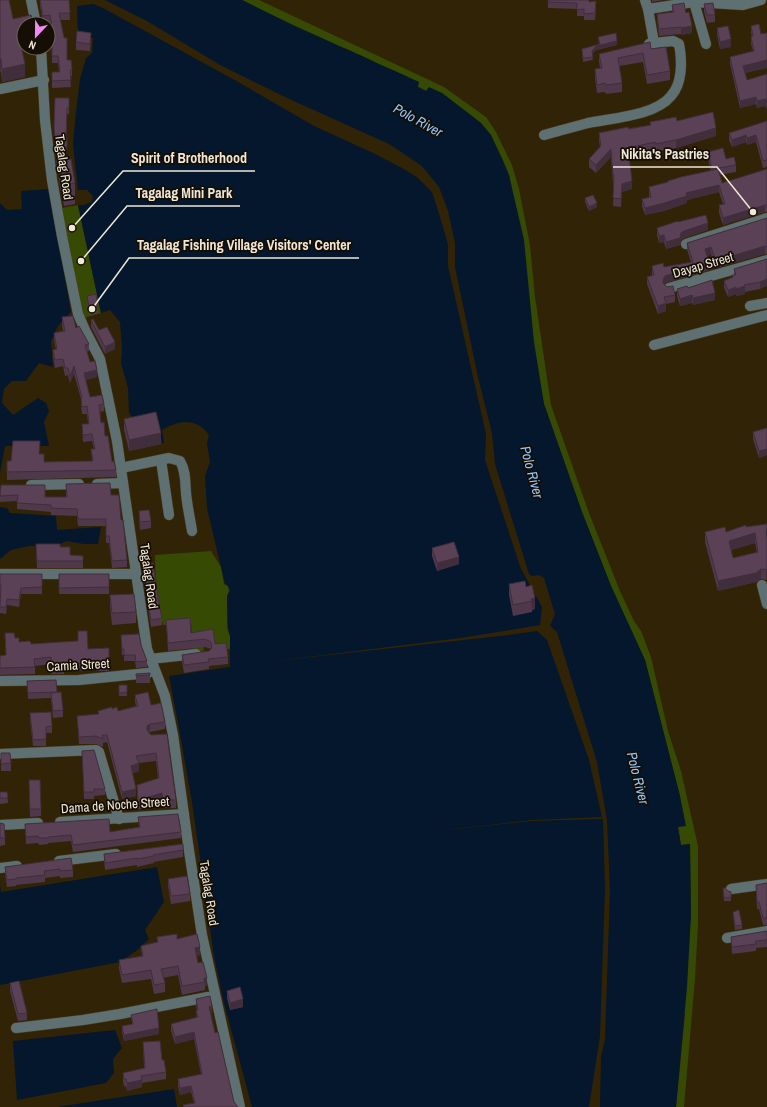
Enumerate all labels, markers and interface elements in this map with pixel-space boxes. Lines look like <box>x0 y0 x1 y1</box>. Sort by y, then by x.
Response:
north arrow <box>16 16 56 56</box>
text: N <box>27 38 38 53</box>
water label: Polo River <box>390 99 447 141</box>
street label: Tagalag Road <box>51 133 77 201</box>
callout: Nikita's Pastries <box>613 141 717 167</box>
callout: Spirit of Brotherhood <box>123 145 255 171</box>
text: Nikita's Pastries <box>621 145 709 163</box>
text: Spirit of Brotherhood <box>131 149 247 167</box>
callout: Tagalag Mini Park <box>127 180 240 206</box>
text: Tagalag Mini Park <box>136 184 233 202</box>
callout: Tagalag Fishing Village Visitors' Center <box>129 232 359 258</box>
text: Tagalag Fishing Village Visitors' Center <box>137 236 352 254</box>
street label: Dayap Street <box>671 248 735 282</box>
water label: Polo River <box>516 444 548 501</box>
street label: Tagalag Road <box>136 542 162 610</box>
street label: Camia Street <box>46 655 110 675</box>
water label: Polo River <box>623 750 653 807</box>
street label: Dama de Noche Street <box>60 793 170 817</box>
street label: Tagalag Road <box>195 859 223 927</box>

